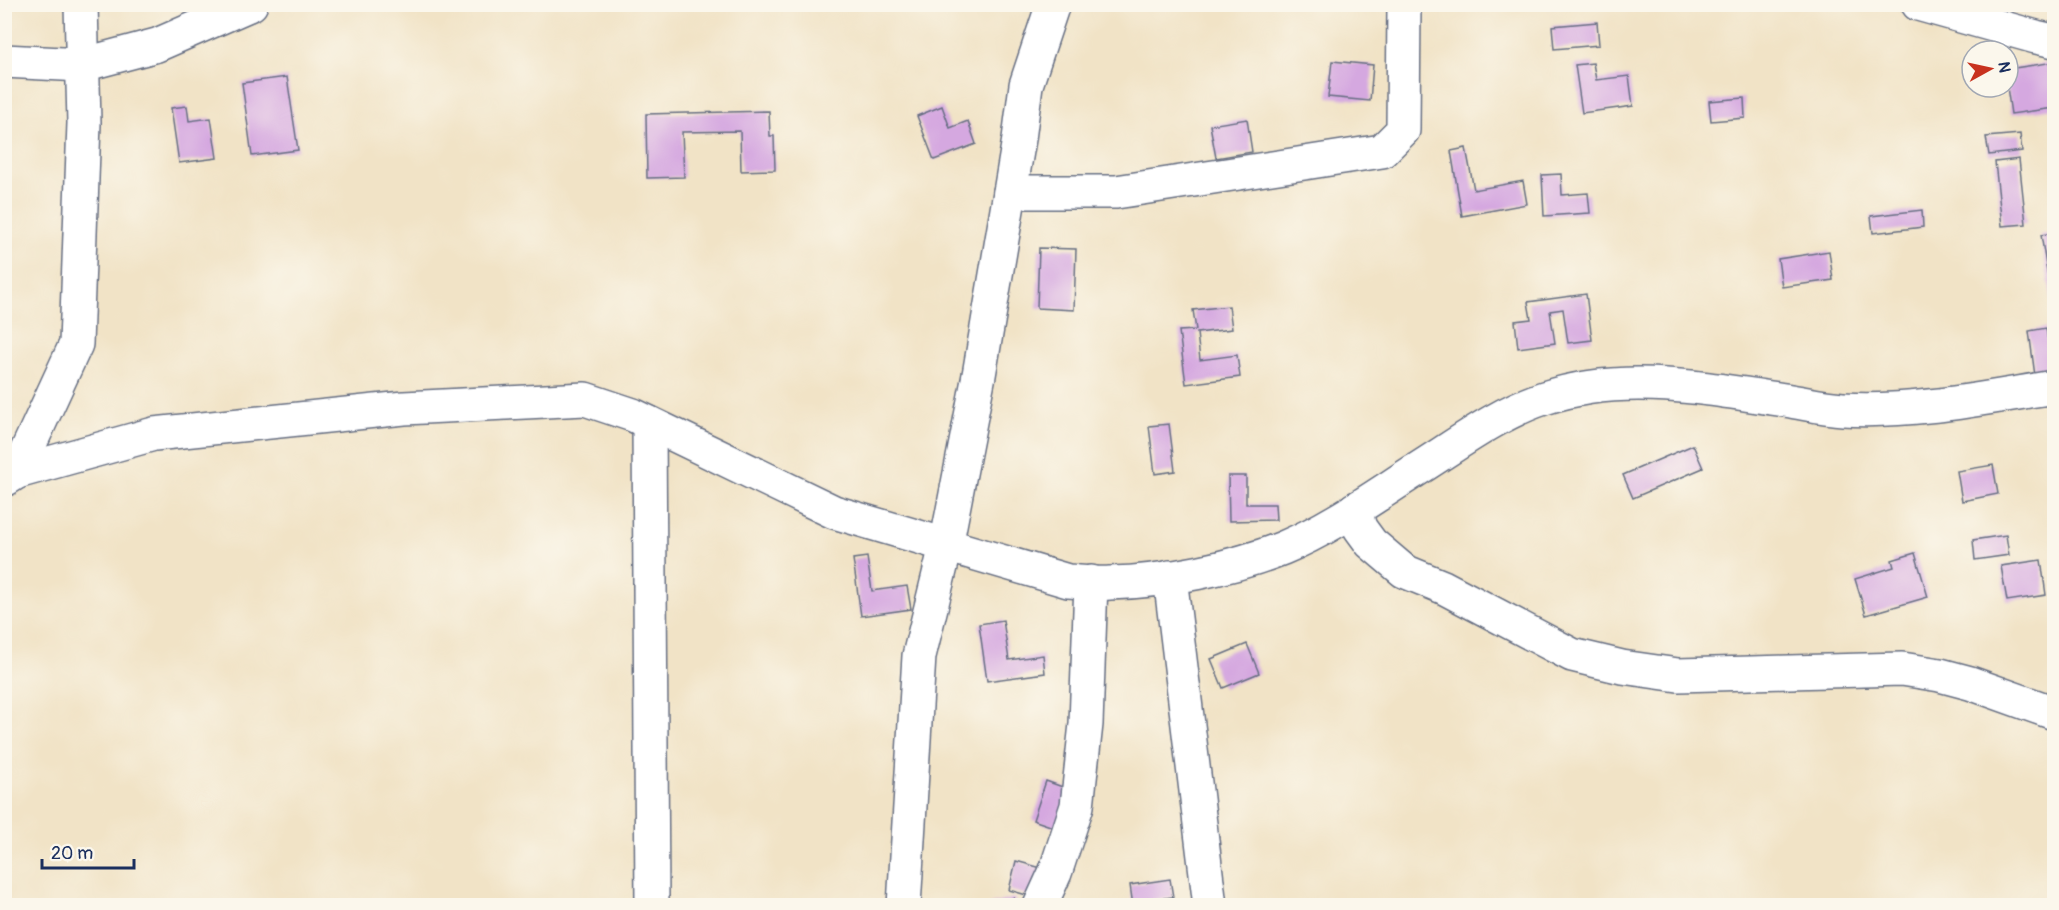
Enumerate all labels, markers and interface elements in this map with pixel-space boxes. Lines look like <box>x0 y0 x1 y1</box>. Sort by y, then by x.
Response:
north arrow <box>1960 39 2020 99</box>
text: N <box>1993 60 2015 74</box>
scale bar <box>42 832 134 870</box>
text: 20 m <box>51 842 93 865</box>

